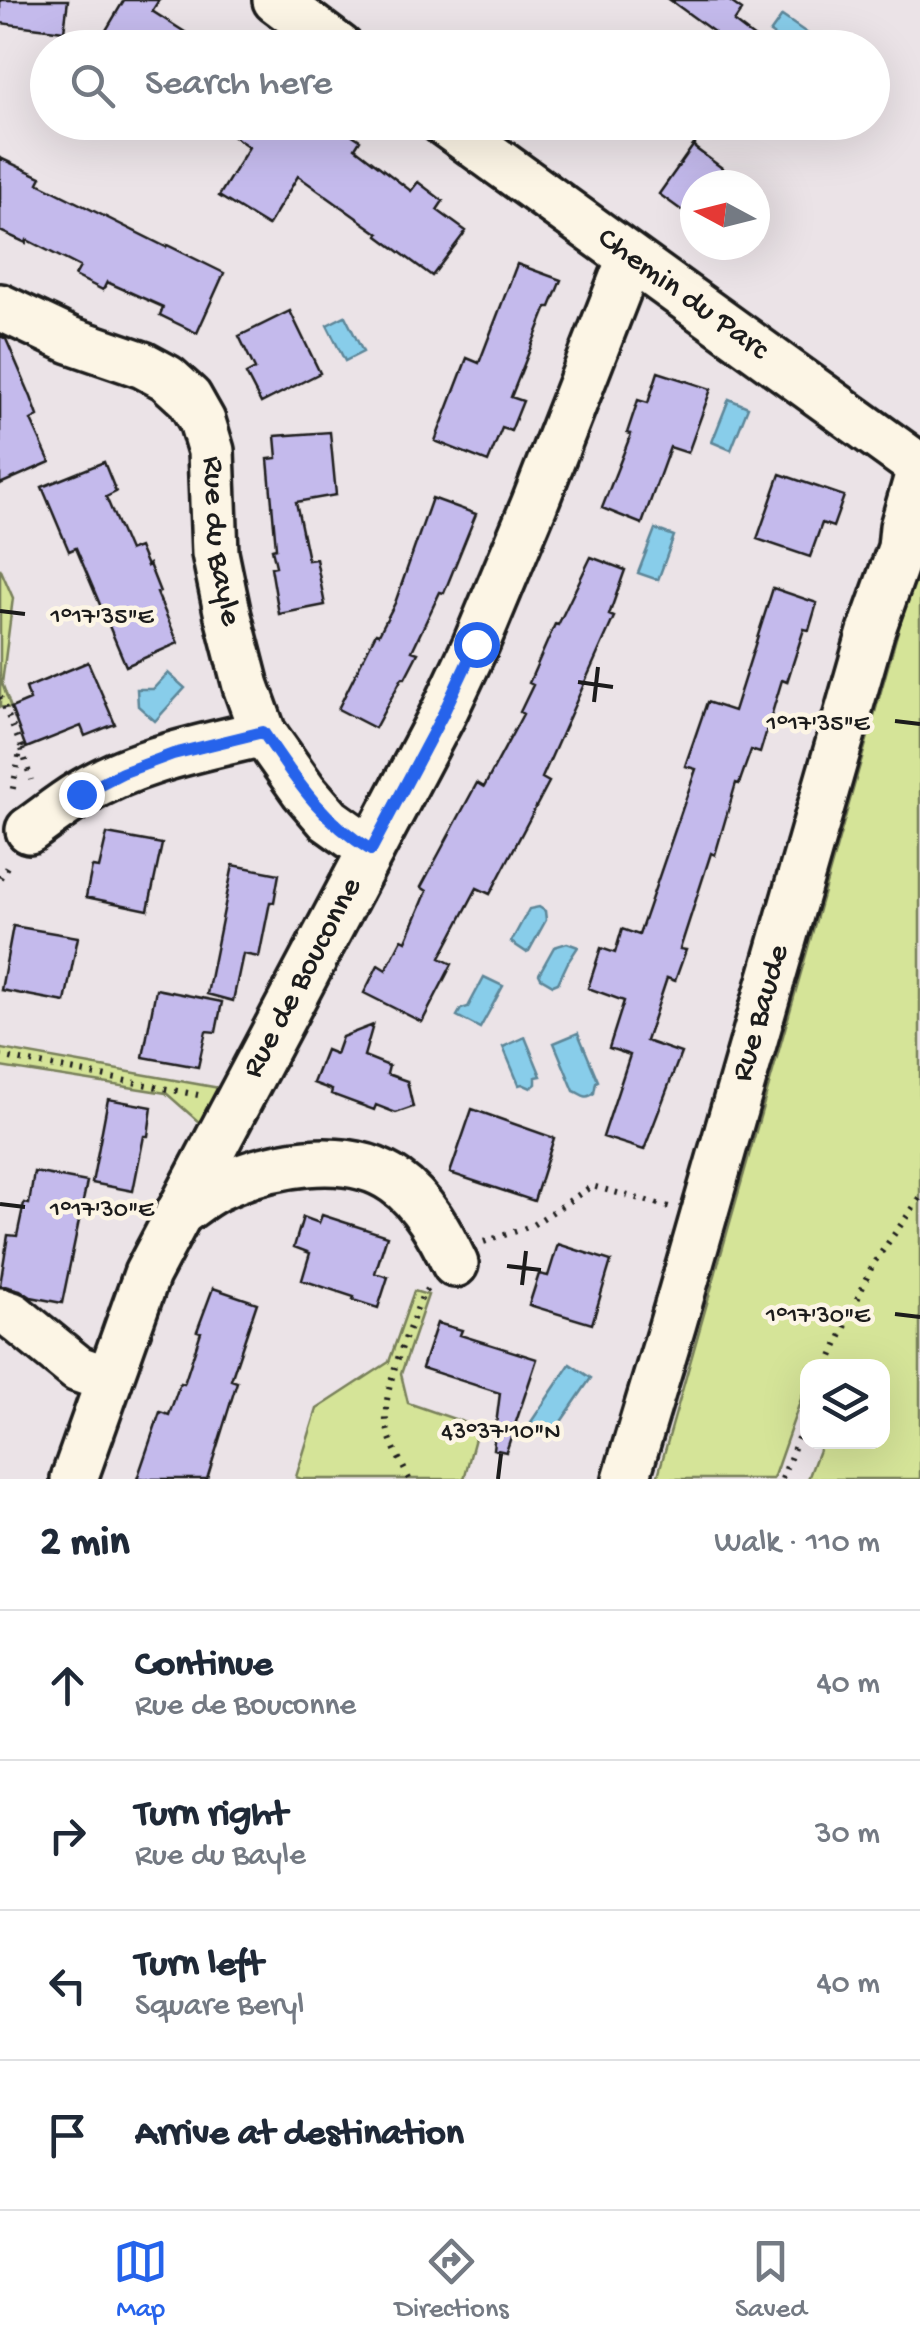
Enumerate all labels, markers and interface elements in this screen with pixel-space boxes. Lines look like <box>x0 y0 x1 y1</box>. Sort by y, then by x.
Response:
search box <box>30 30 890 140</box>
icon: search <box>65 58 120 113</box>
text: Search here <box>145 63 332 107</box>
north arrow <box>680 170 770 260</box>
street label: Chemin du Parc <box>589 220 776 370</box>
street label: Rue du Bayle <box>192 456 249 631</box>
text: 1°17'35"E <box>50 604 155 633</box>
route start <box>454 622 500 668</box>
text: 1°17'35"E <box>766 711 871 740</box>
route end <box>59 772 105 818</box>
street label: Rue de Bouconne <box>235 871 372 1085</box>
street label: Rue Baude <box>724 940 799 1086</box>
text: 1°17'30"E <box>49 1197 155 1226</box>
text: 1°17'30"E <box>765 1303 871 1332</box>
map controls <box>800 1359 890 1449</box>
button: layers <box>800 1359 890 1449</box>
text: 43°37'10"N <box>441 1419 561 1448</box>
text: 2 min <box>40 1520 129 1569</box>
text: Walk · 110 m <box>714 1525 880 1563</box>
text: Continue <box>135 1644 273 1688</box>
icon: ahead <box>40 1658 95 1713</box>
text: 40 m <box>816 1666 880 1704</box>
text: Rue de Bouconne <box>135 1688 356 1726</box>
text: Turn right <box>135 1794 287 1838</box>
icon: right <box>40 1808 95 1863</box>
text: 30 m <box>815 1816 880 1854</box>
text: Rue du Bayle <box>135 1838 306 1876</box>
text: Turn left <box>135 1944 263 1988</box>
icon: left <box>40 1958 95 2013</box>
text: 40 m <box>816 1966 880 2004</box>
text: Square Beryl <box>135 1988 304 2026</box>
icon: arrive <box>40 2108 95 2163</box>
text: Arrive at destination <box>135 2113 464 2157</box>
tab: Map <box>113 2234 168 2327</box>
tab: Directions <box>395 2234 509 2327</box>
tab: Saved <box>735 2234 807 2327</box>

